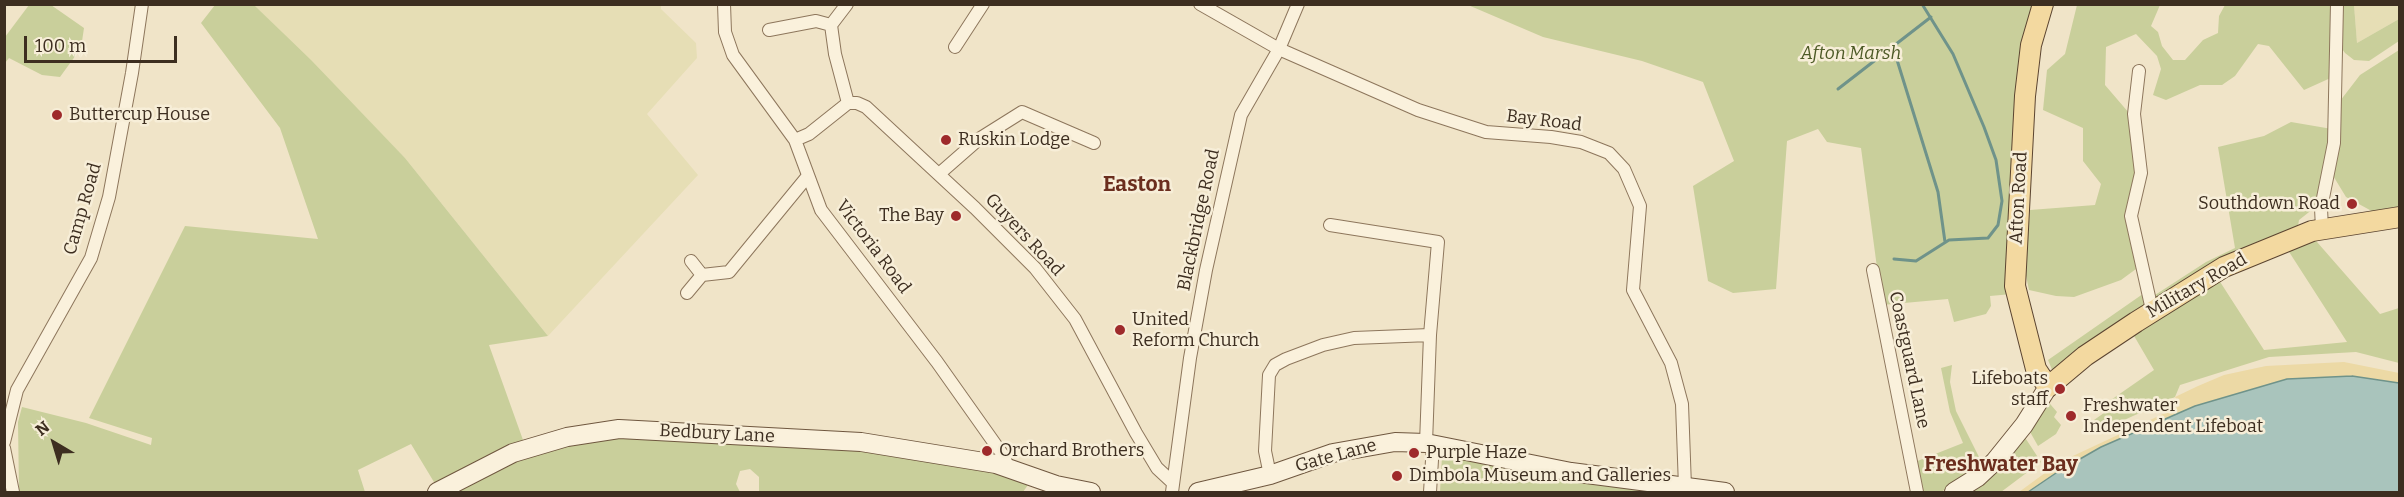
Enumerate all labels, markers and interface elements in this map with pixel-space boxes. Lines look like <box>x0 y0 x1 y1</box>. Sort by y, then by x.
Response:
scale bar <box>27 24 180 62</box>
text: 100 m <box>35 35 86 57</box>
park label: Afton Marsh <box>1801 43 1901 65</box>
place label: Buttercup House <box>69 104 210 126</box>
street label: Bay Road <box>1505 106 1583 136</box>
marker: Buttercup House <box>50 108 64 122</box>
place label: Ruskin Lodge <box>958 129 1070 151</box>
marker: Ruskin Lodge <box>939 133 953 147</box>
street label: Blackbridge Road <box>1173 147 1225 293</box>
street label: Afton Road <box>2006 151 2032 245</box>
street label: Camp Road <box>60 160 106 258</box>
district label: Easton <box>1103 172 1171 198</box>
street label: Guyers Road <box>980 189 1068 281</box>
place label: Southdown Road <box>2198 193 2340 215</box>
street label: Victoria Road <box>831 196 915 298</box>
marker: Southdown Road <box>2345 197 2359 211</box>
place label: The Bay <box>879 205 944 227</box>
marker: The Bay <box>949 209 963 223</box>
street label: Military Road <box>2143 249 2251 323</box>
street label: Coastguard Lane <box>1884 289 1934 431</box>
place label: United Reform Church <box>1132 309 1259 352</box>
marker: United Reform Church <box>1113 323 1127 337</box>
place label: Lifeboats staff <box>1971 368 2048 410</box>
marker: Lifeboats staff <box>2053 382 2067 396</box>
place label: Freshwater Independent Lifeboat <box>2083 395 2263 438</box>
marker: Freshwater Independent Lifeboat <box>2064 409 2078 423</box>
north arrow <box>24 413 84 473</box>
text: N <box>32 417 53 440</box>
street label: Bedbury Lane <box>659 420 775 448</box>
street label: Gate Lane <box>1293 435 1379 477</box>
place label: Orchard Brothers <box>999 440 1144 462</box>
place label: Purple Haze <box>1426 442 1527 464</box>
marker: Orchard Brothers <box>980 444 994 458</box>
marker: Purple Haze <box>1407 446 1421 460</box>
district label: Freshwater Bay <box>1924 452 2078 478</box>
place label: Dimbola Museum and Galleries <box>1409 465 1671 487</box>
marker: Dimbola Museum and Galleries <box>1390 469 1404 483</box>

